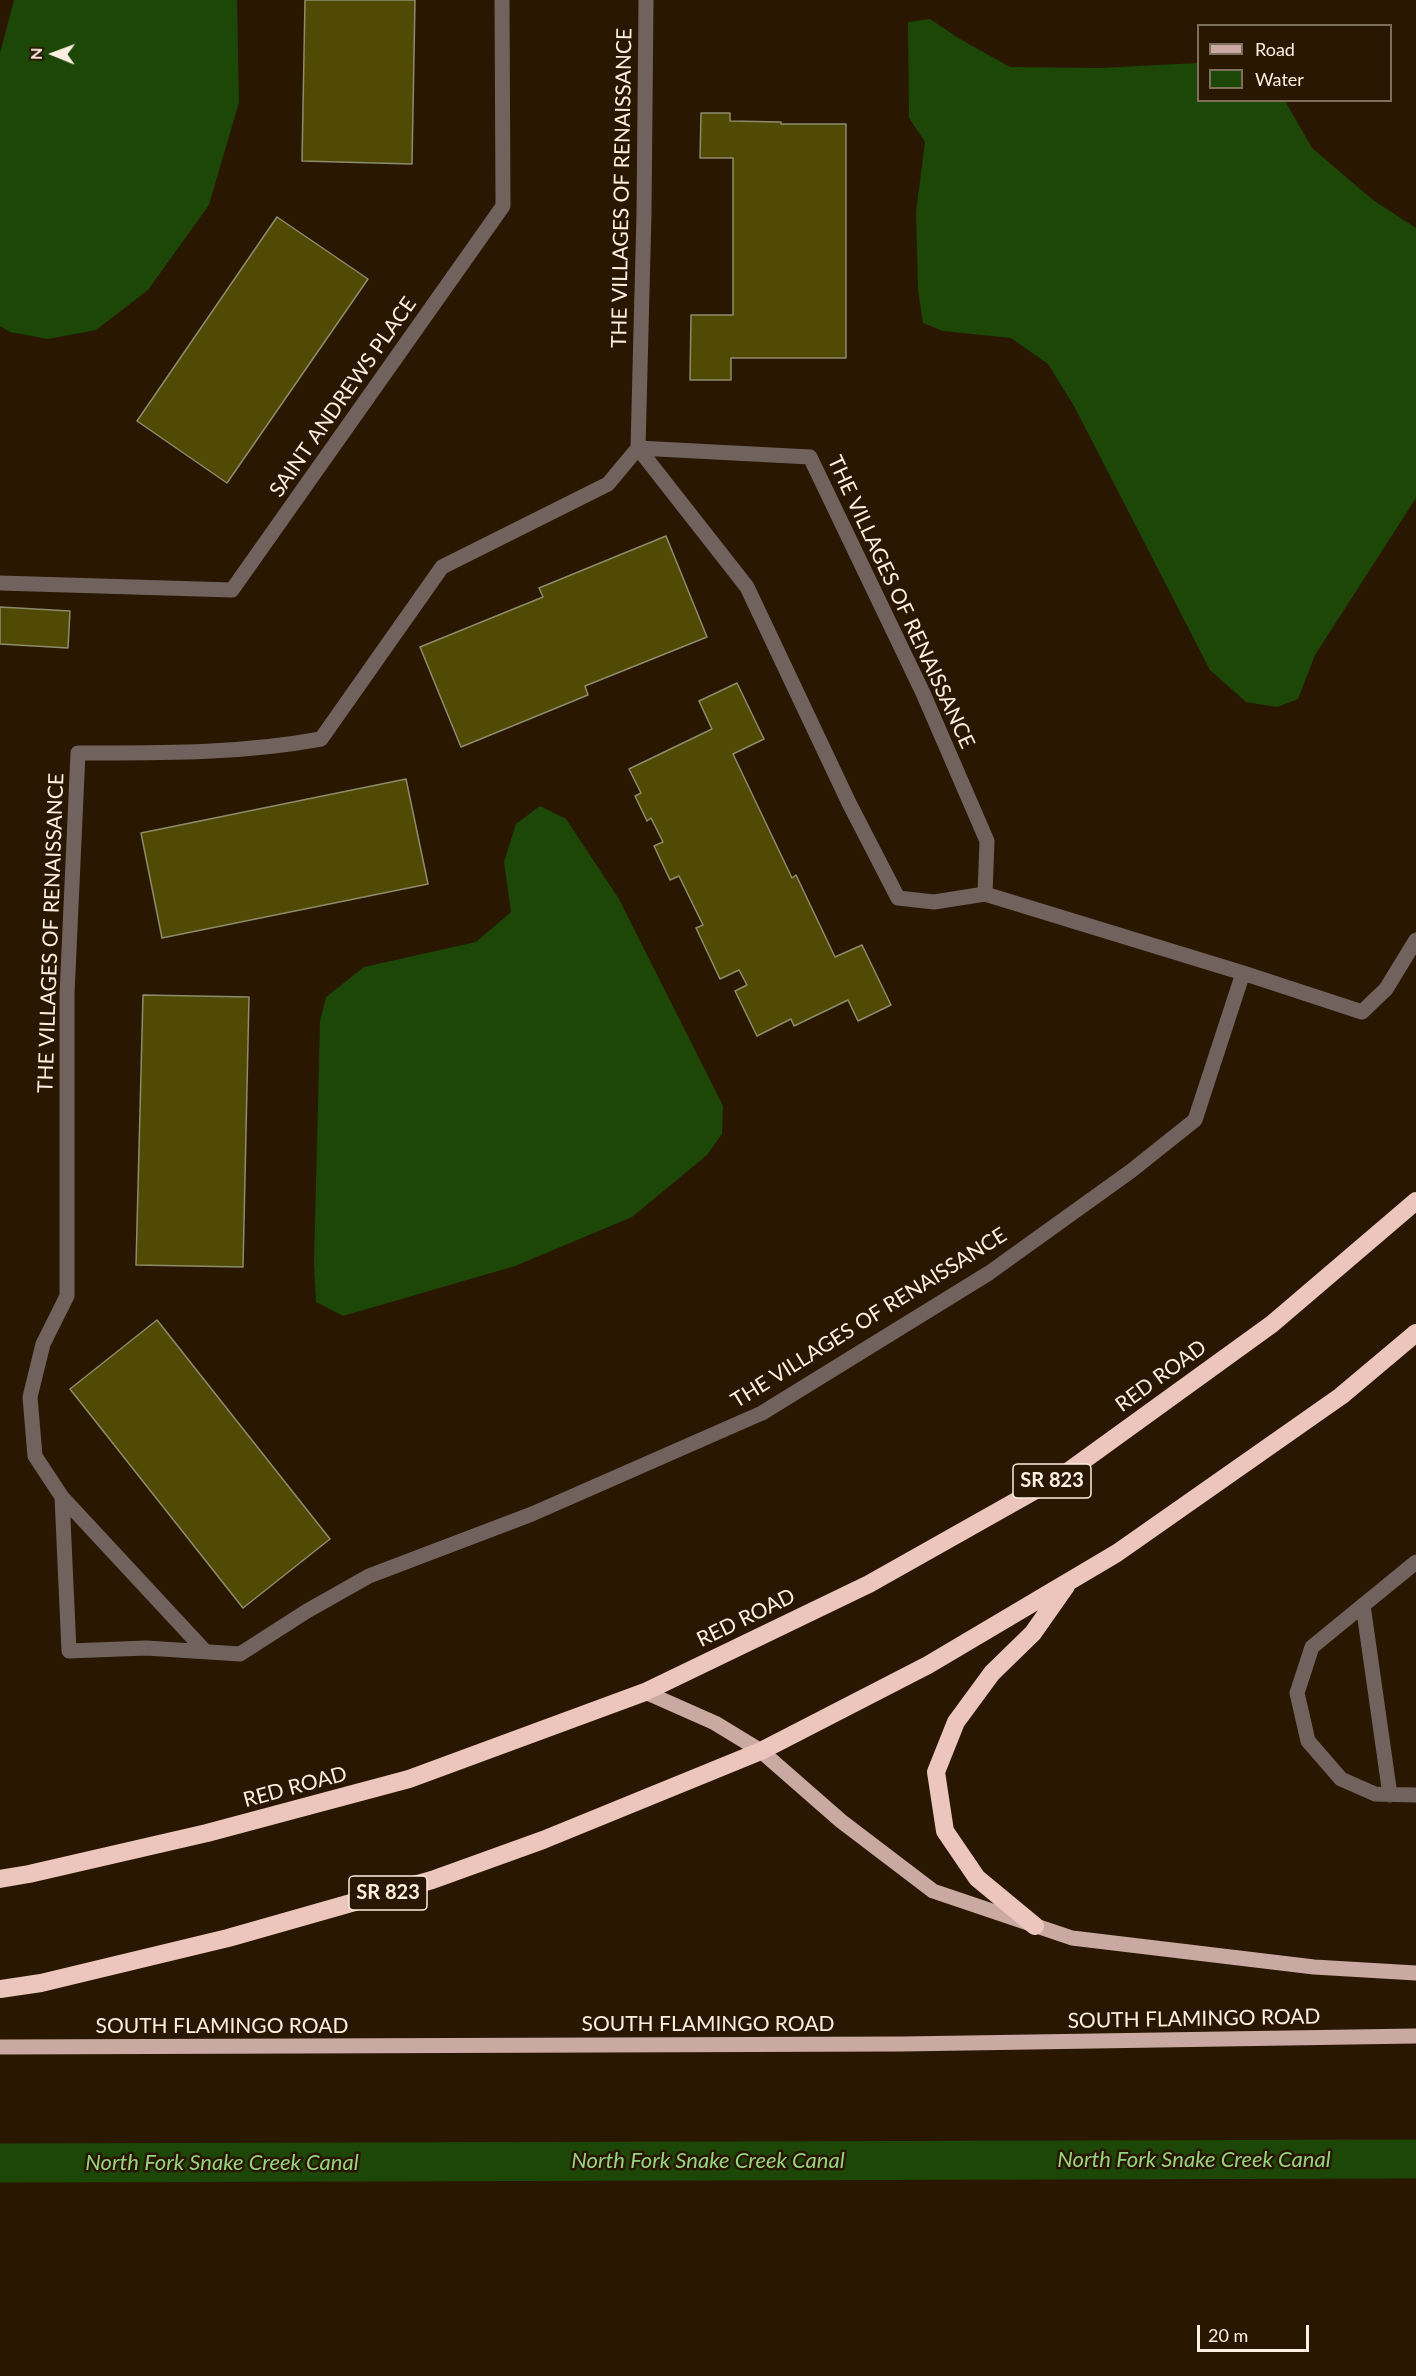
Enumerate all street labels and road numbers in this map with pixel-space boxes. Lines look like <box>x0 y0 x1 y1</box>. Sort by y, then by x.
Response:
street label: THE VILLAGES OF RENAISSANCE <box>607 28 637 348</box>
street label: SAINT ANDREWS PLACE <box>264 292 422 502</box>
street label: THE VILLAGES OF RENAISSANCE <box>822 452 980 752</box>
street label: THE VILLAGES OF RENAISSANCE <box>33 773 69 1093</box>
street label: THE VILLAGES OF RENAISSANCE <box>727 1223 1011 1413</box>
street label: RED ROAD <box>1111 1335 1211 1417</box>
road number: SR 823 <box>1013 1464 1091 1498</box>
street label: RED ROAD <box>693 1583 799 1653</box>
street label: RED ROAD <box>240 1761 350 1813</box>
road number: SR 823 <box>349 1876 427 1910</box>
street label: SOUTH FLAMINGO ROAD <box>1067 2004 1321 2034</box>
street label: SOUTH FLAMINGO ROAD <box>582 2011 834 2037</box>
street label: SOUTH FLAMINGO ROAD <box>96 2013 348 2039</box>

